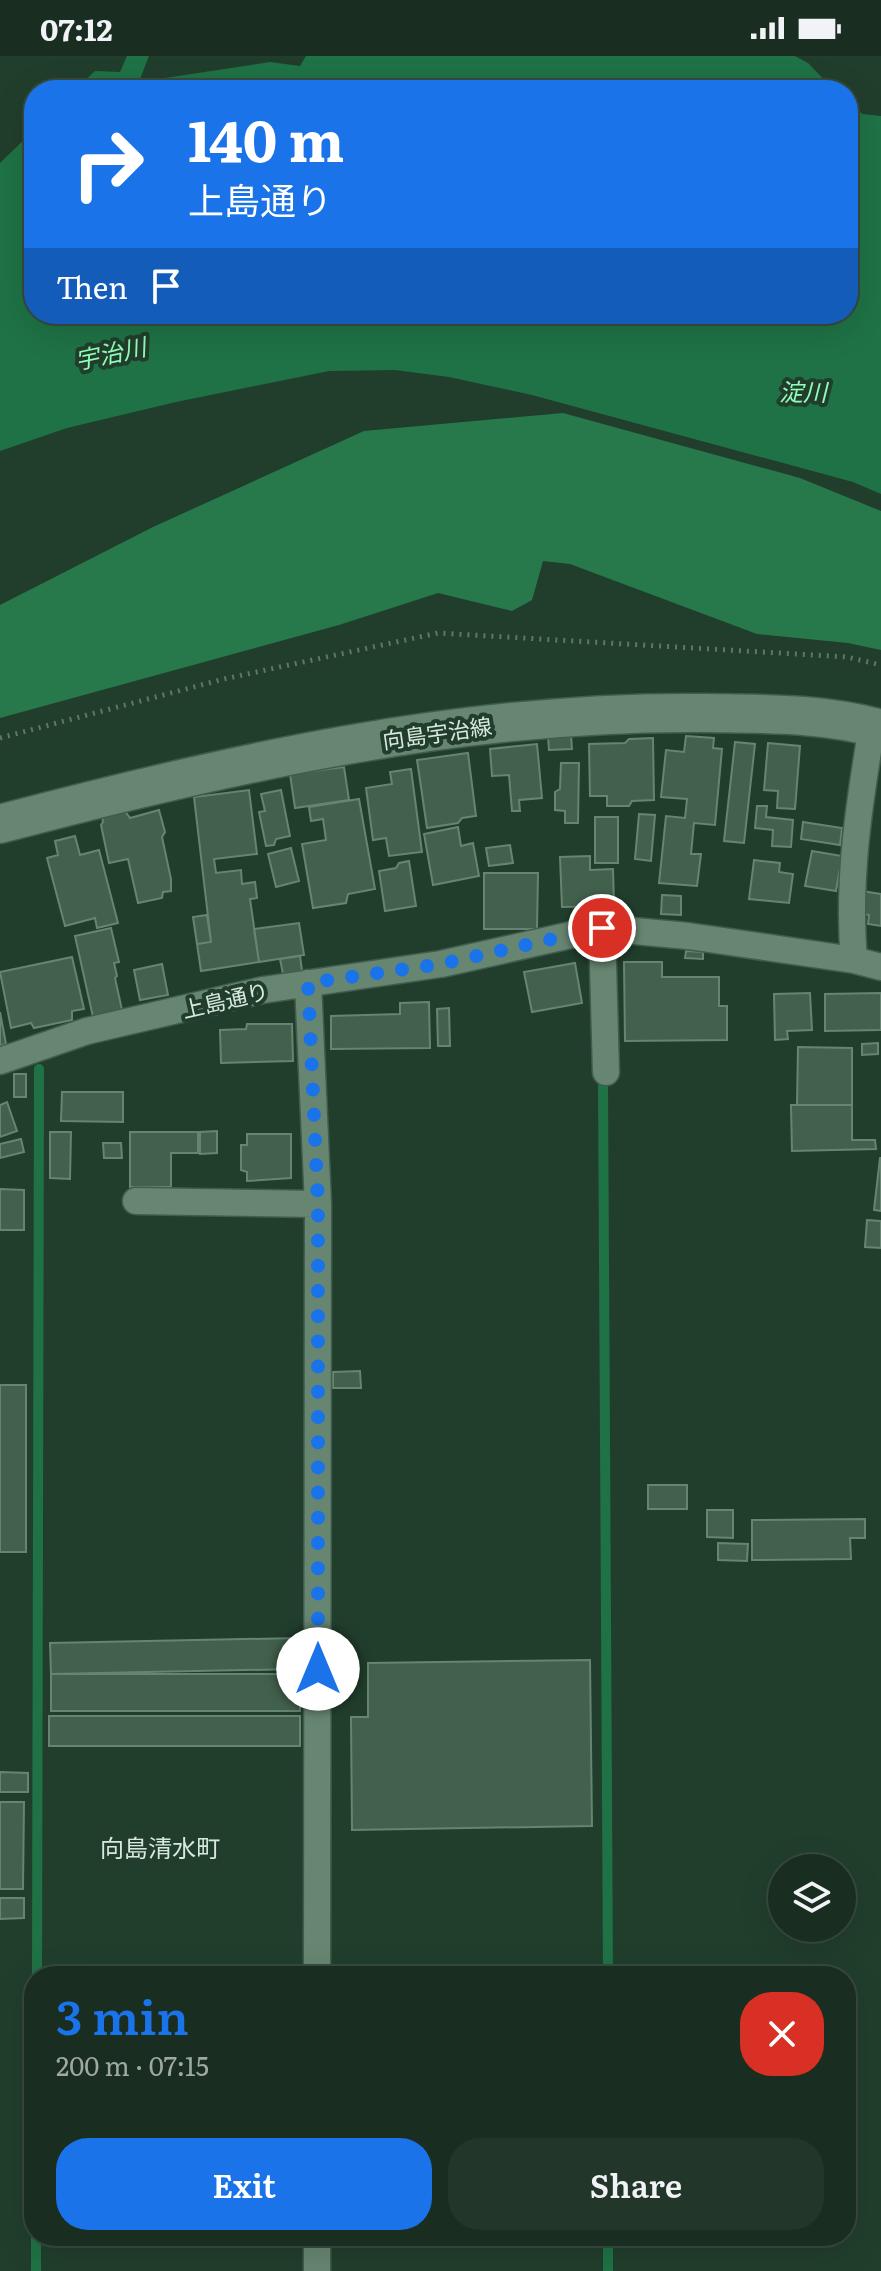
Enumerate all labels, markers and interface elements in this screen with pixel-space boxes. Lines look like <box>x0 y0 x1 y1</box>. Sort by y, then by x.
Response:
text: 07:12 <box>40 6 113 50</box>
text: 140 m <box>188 96 344 179</box>
icon: right <box>56 112 160 216</box>
text: 上島通り <box>188 172 332 225</box>
text: Then <box>56 264 128 308</box>
icon: arrive <box>144 264 188 308</box>
water label: 宇治川 <box>71 327 152 377</box>
water label: 淀川 <box>779 373 830 408</box>
street label: 向島宇治線 <box>380 708 494 756</box>
pin <box>568 894 636 962</box>
icon: arrive <box>580 906 624 950</box>
street label: 上島通り <box>178 973 272 1025</box>
position arrow <box>276 1627 360 1711</box>
district label: 向島清水町 <box>100 1829 220 1864</box>
map controls <box>768 1854 856 1942</box>
button: layers <box>768 1854 856 1942</box>
text: 3 min <box>56 1979 189 2050</box>
button: close <box>740 1992 824 2076</box>
text: 200 m · 07:15 <box>56 2045 209 2084</box>
button: Exit <box>56 2138 432 2230</box>
button: Share <box>448 2138 824 2230</box>

